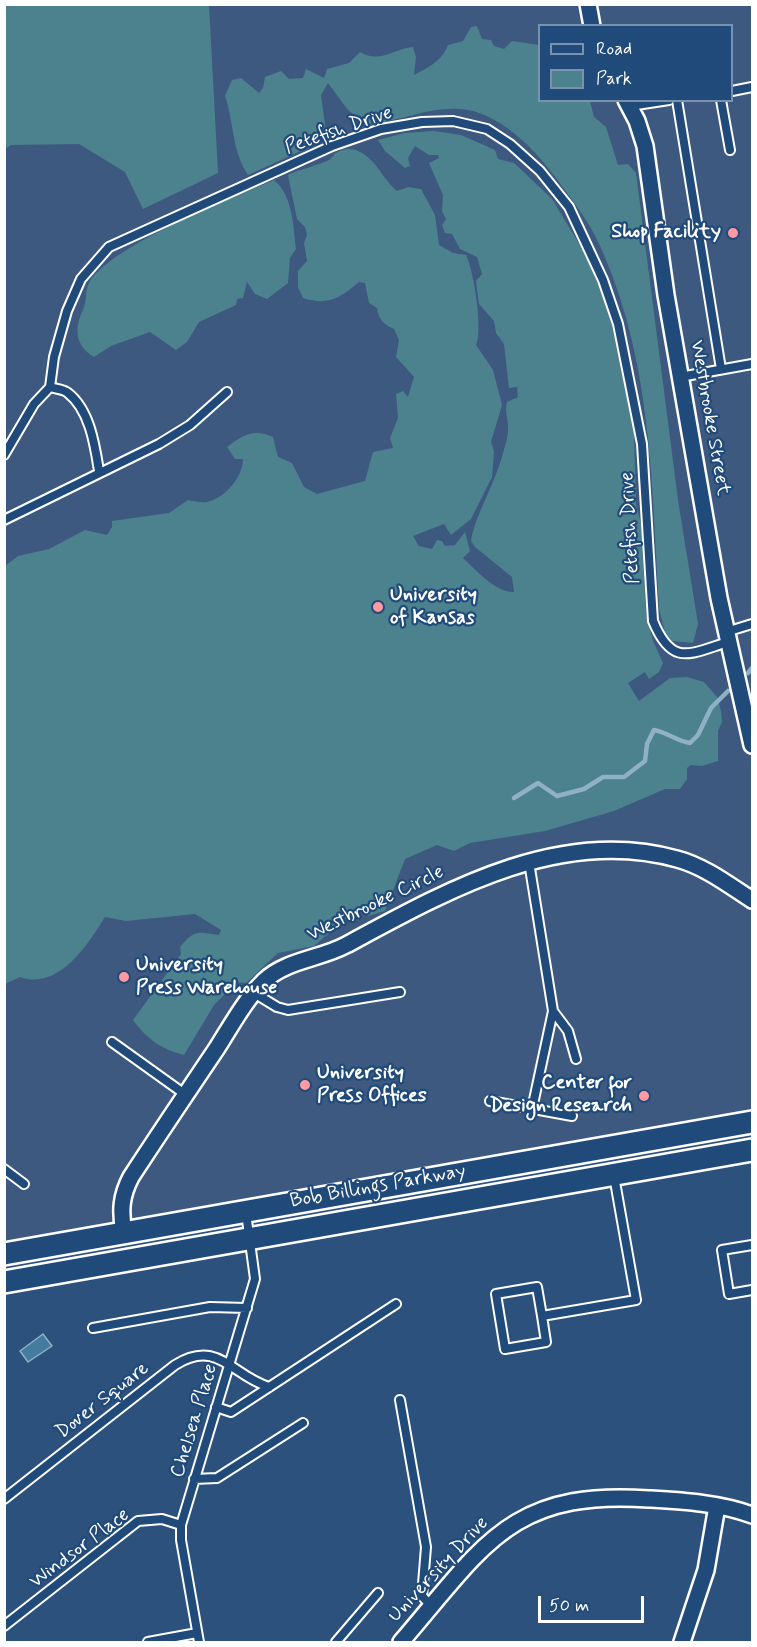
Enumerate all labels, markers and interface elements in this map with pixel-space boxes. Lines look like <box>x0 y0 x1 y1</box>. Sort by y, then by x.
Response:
legend <box>538 24 733 102</box>
text: Road <box>596 37 632 61</box>
text: Park <box>596 67 632 91</box>
street label: Petefish Drive <box>282 101 396 161</box>
place label: Shop Facility <box>611 221 721 245</box>
marker: Shop Facility <box>726 226 740 240</box>
street label: Westbrooke Street <box>684 339 734 497</box>
street label: Petefish Drive <box>616 471 646 585</box>
place label: University of Kansas <box>390 584 477 631</box>
marker: University of Kansas <box>371 600 385 614</box>
street label: Westbrooke Circle <box>304 860 448 948</box>
place label: University Press Warehouse <box>136 954 277 1001</box>
marker: University Press Warehouse <box>117 970 131 984</box>
place label: University Press Offices <box>317 1062 427 1109</box>
place label: Center for Design Research <box>490 1072 632 1119</box>
marker: University Press Offices <box>298 1078 312 1092</box>
marker: Center for Design Research <box>637 1089 651 1103</box>
street label: Bob Billings Parkway <box>288 1160 468 1214</box>
street label: Dover Square <box>52 1357 154 1445</box>
street label: Chelsea Place <box>166 1361 224 1481</box>
street label: Windsor Place <box>25 1504 135 1594</box>
street label: University Drive <box>384 1512 494 1628</box>
scale bar <box>541 1584 648 1622</box>
text: 50 m <box>549 1594 589 1618</box>

